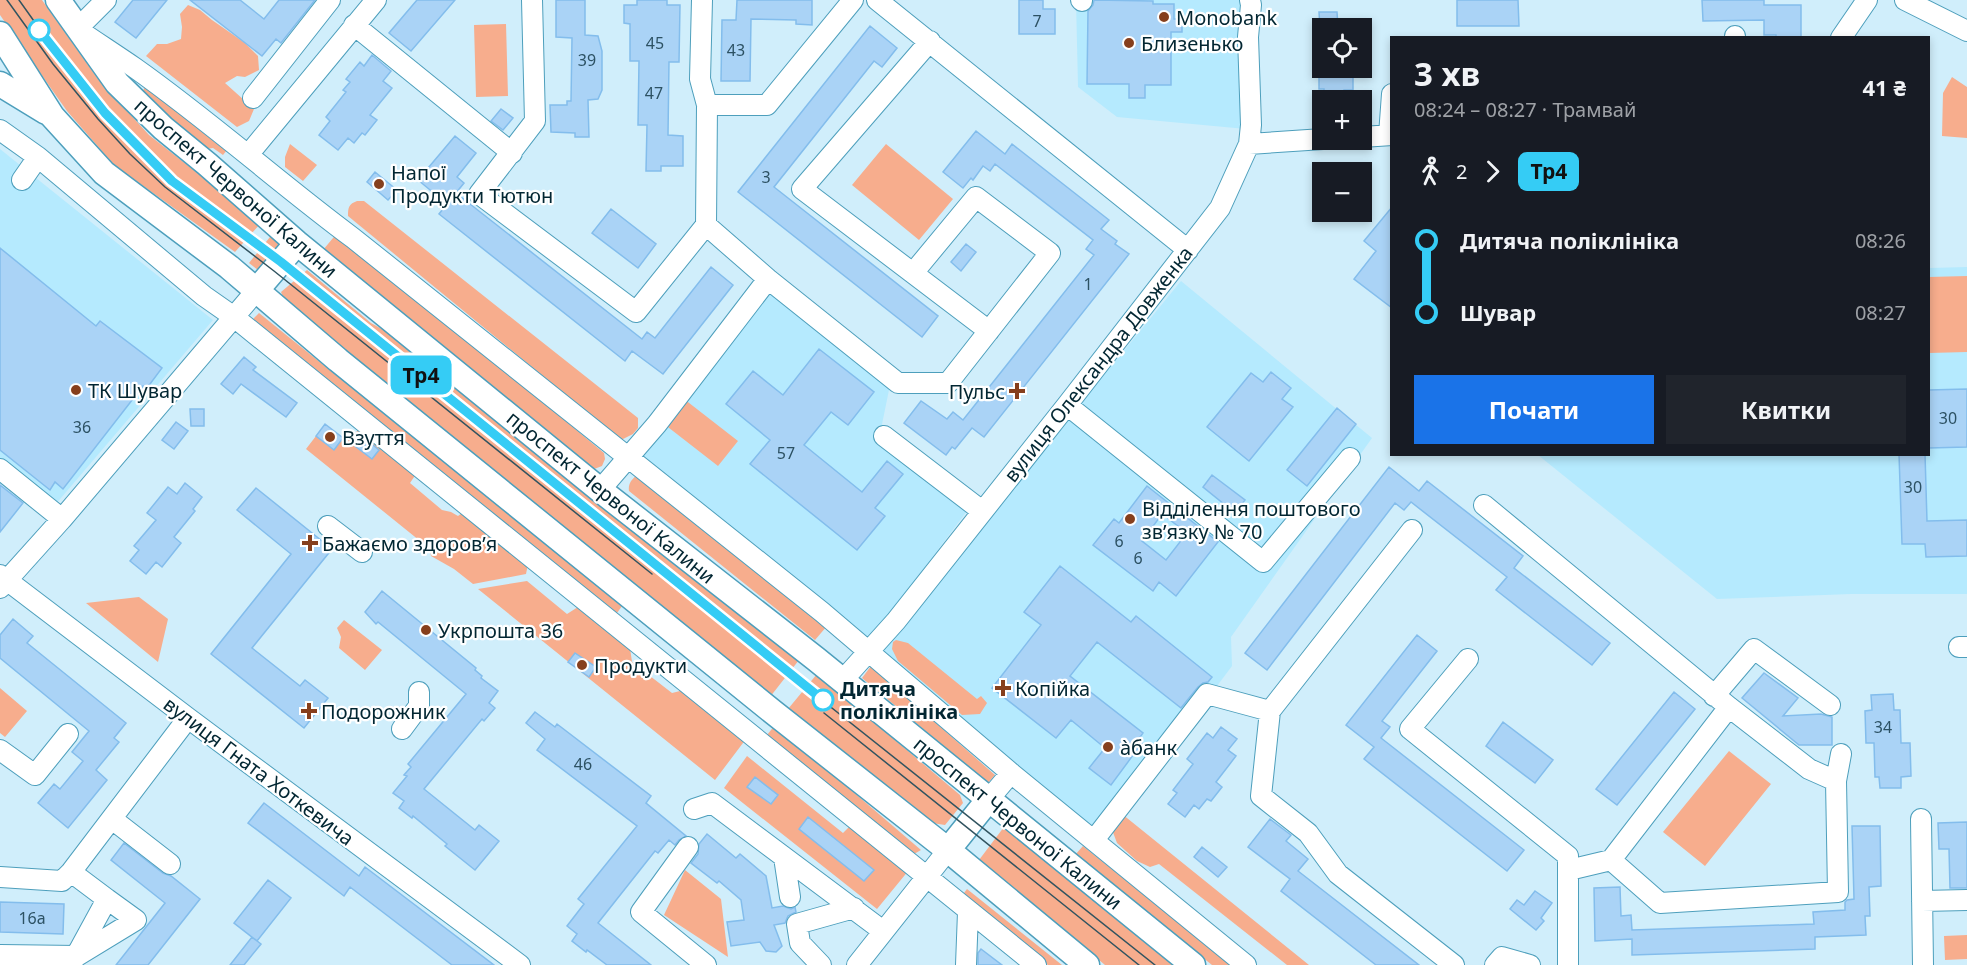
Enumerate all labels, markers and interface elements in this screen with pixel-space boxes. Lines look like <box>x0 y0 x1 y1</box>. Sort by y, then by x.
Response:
place label: Monobank <box>1176 4 1278 31</box>
house number: 7 <box>1032 10 1042 32</box>
marker: Monobank <box>1157 10 1171 24</box>
map controls <box>1312 18 1372 222</box>
button: locate <box>1312 18 1372 78</box>
unlabelled marker <box>28 19 50 41</box>
place label: Близенько <box>1141 30 1244 57</box>
house number: 45 <box>646 32 664 54</box>
marker: Близенько <box>1122 36 1136 50</box>
house number: 43 <box>727 39 745 61</box>
house number: 39 <box>578 49 596 71</box>
text: 3 хв <box>1414 51 1480 96</box>
text: 41 ₴ <box>1863 72 1906 102</box>
house number: 47 <box>645 82 663 104</box>
button: + <box>1312 90 1372 150</box>
street label: проспект Червоної Калини <box>129 92 343 284</box>
text: 08:24 – 08:27 · Трамвай <box>1414 96 1636 123</box>
icon: walk <box>1414 155 1447 188</box>
icon: forward <box>1476 155 1509 188</box>
text: Тр4 <box>1530 157 1567 185</box>
text: 2 <box>1456 158 1467 185</box>
place label: Напої Продукти Тютюн <box>391 159 553 209</box>
button: − <box>1312 162 1372 222</box>
house number: 3 <box>761 166 771 188</box>
marker: Напої Продукти Тютюн <box>372 177 386 191</box>
text: Дитяча поліклініка <box>1460 225 1679 255</box>
text: 08:26 <box>1855 227 1906 254</box>
street label: вулиця Олександра Довженка <box>997 241 1199 487</box>
house number: 1 <box>1083 273 1093 295</box>
text: Шувар <box>1460 297 1536 327</box>
text: 08:27 <box>1855 299 1906 326</box>
line badge: Тр4 <box>386 356 456 394</box>
text: Тр4 <box>403 361 439 389</box>
button: Почати <box>1414 375 1654 444</box>
button: Квитки <box>1666 375 1906 444</box>
place label: ТК Шувар <box>88 377 182 404</box>
place label: Пульс <box>949 378 1005 405</box>
marker: ТК Шувар <box>69 383 83 397</box>
marker: Пульс <box>1010 384 1024 398</box>
street label: проспект Червоної Калини <box>501 404 721 590</box>
house number: 30 <box>1939 407 1957 429</box>
house number: 36 <box>73 416 91 438</box>
place label: Взуття <box>342 424 405 451</box>
marker: Взуття <box>323 430 337 444</box>
house number: 57 <box>777 442 795 464</box>
house number: 30 <box>1904 476 1922 498</box>
place label: Відділення поштового зв’язку № 70 <box>1142 495 1361 545</box>
marker: Відділення поштового зв’язку № 70 <box>1123 512 1137 526</box>
place label: Бажаємо здоровʼя <box>322 530 497 557</box>
house number: 6 <box>1114 530 1124 552</box>
marker: Бажаємо здоровʼя <box>303 536 317 550</box>
house number: 6 <box>1133 547 1143 569</box>
place label: Укрпошта 36 <box>438 617 563 644</box>
marker: Укрпошта 36 <box>419 623 433 637</box>
place label: Продукти <box>594 652 687 679</box>
marker: Продукти <box>575 658 589 672</box>
place label: Дитяча поліклініка <box>840 675 958 725</box>
place label: Копійка <box>1015 675 1090 702</box>
marker: Копійка <box>996 681 1010 695</box>
marker: Дитяча поліклініка <box>812 689 834 711</box>
street label: вулиця Гната Хоткевича <box>158 690 360 852</box>
place label: Подорожник <box>321 698 446 725</box>
marker: Подорожник <box>302 704 316 718</box>
house number: 34 <box>1874 716 1892 738</box>
street label: проспект Червоної Калини <box>908 730 1128 916</box>
place label: а̀банк <box>1120 734 1177 761</box>
marker: а̀банк <box>1101 740 1115 754</box>
house number: 46 <box>574 753 592 775</box>
house number: 16а <box>18 907 46 929</box>

